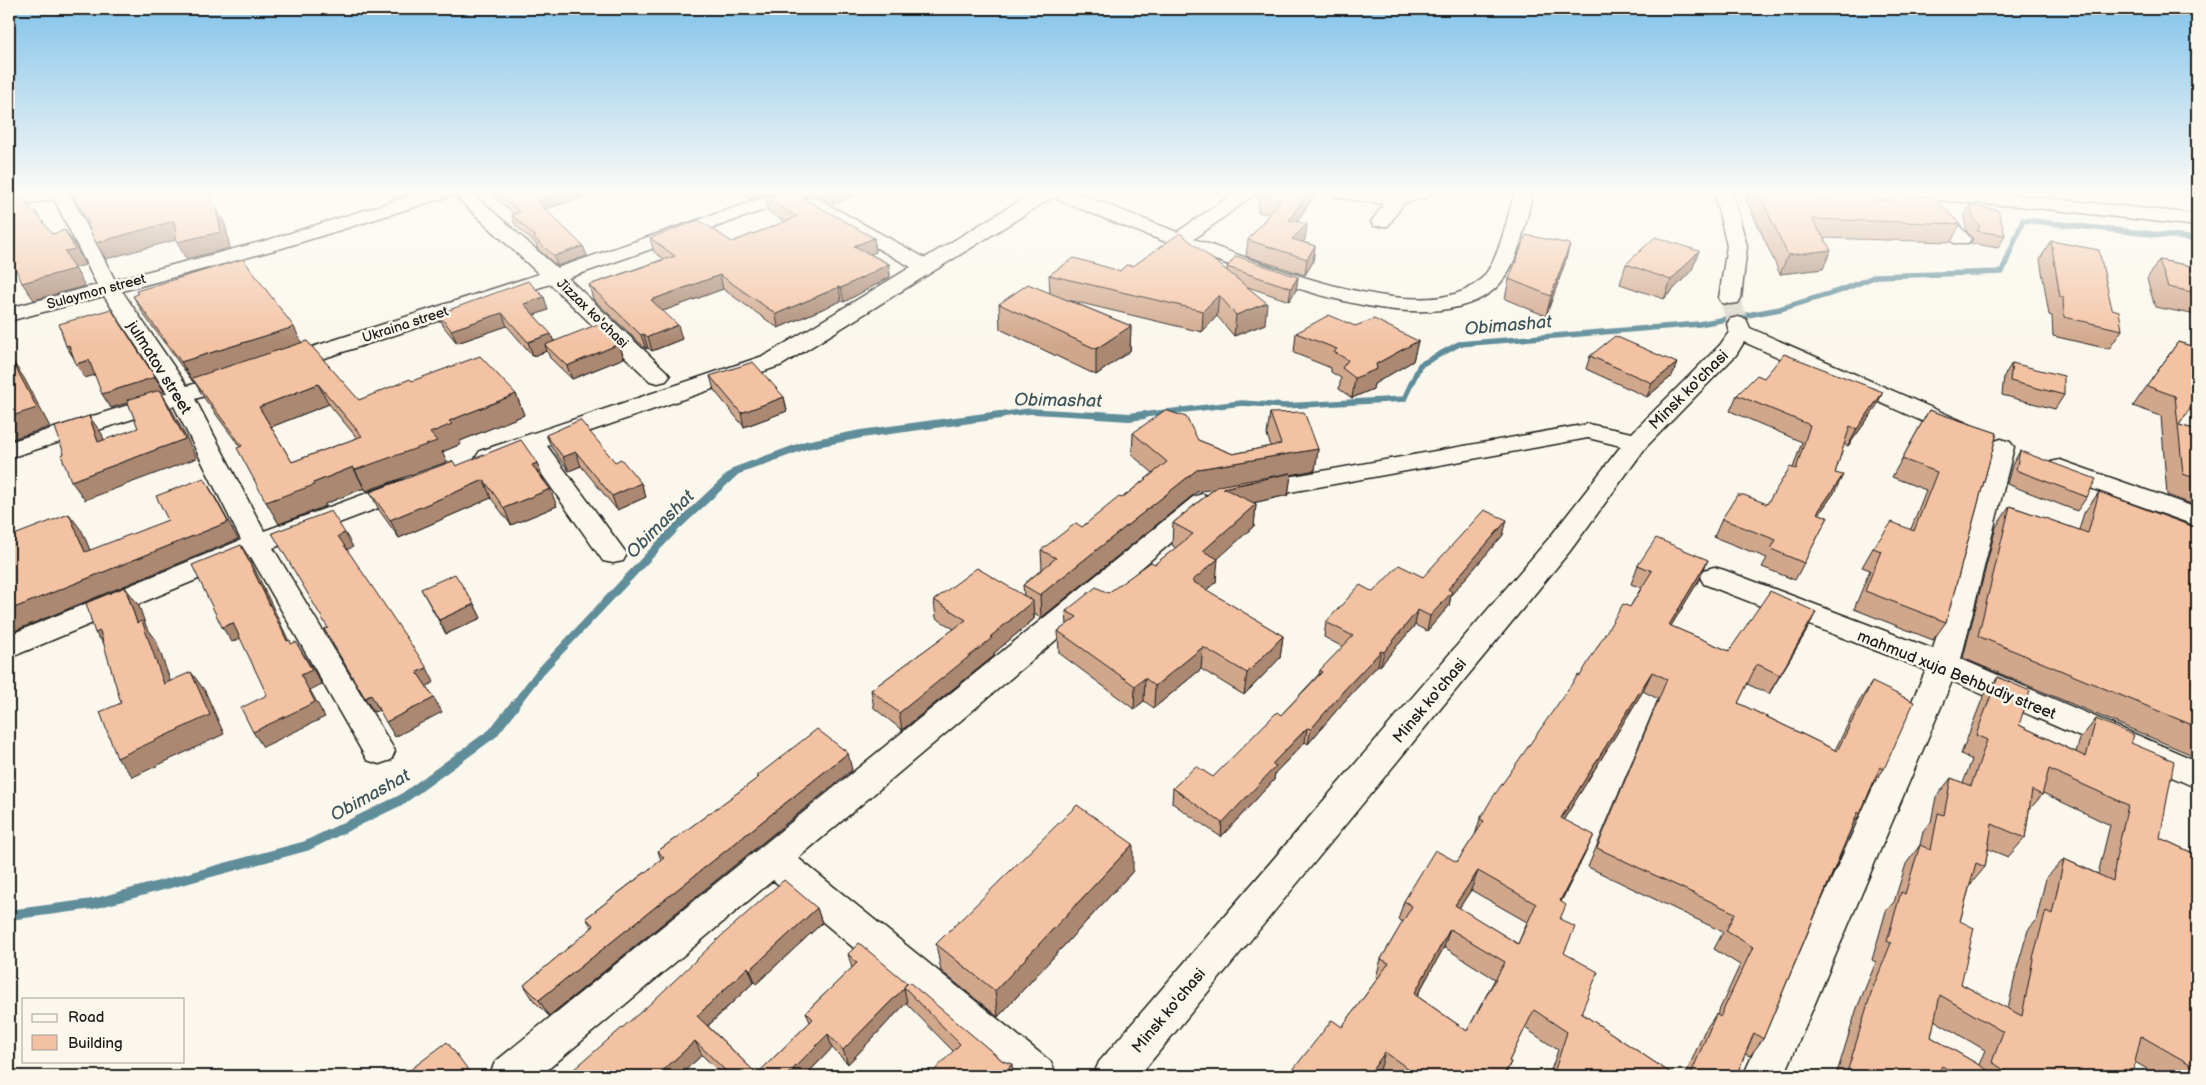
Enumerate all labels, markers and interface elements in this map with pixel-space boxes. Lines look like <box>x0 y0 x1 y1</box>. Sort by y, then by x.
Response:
street label: Sulaymon street <box>45 270 148 313</box>
street label: Jizzax ko'chasi <box>553 275 632 352</box>
street label: Ukraina street <box>360 302 451 346</box>
water label: Obimashat <box>1463 311 1553 340</box>
street label: julmatov street <box>122 317 195 418</box>
street label: Minsk ko'chasi <box>1645 346 1733 434</box>
water label: Obimashat <box>1014 389 1102 412</box>
water label: Obimashat <box>622 486 699 563</box>
street label: mahmud xuja Behbudiy street <box>1854 627 2059 724</box>
street label: Minsk ko'chasi <box>1389 655 1471 747</box>
water label: Obimashat <box>327 765 414 826</box>
street label: Minsk ko'chasi <box>1128 965 1210 1057</box>
legend <box>22 998 185 1062</box>
text: Road <box>68 1008 104 1027</box>
text: Building <box>68 1034 123 1053</box>

